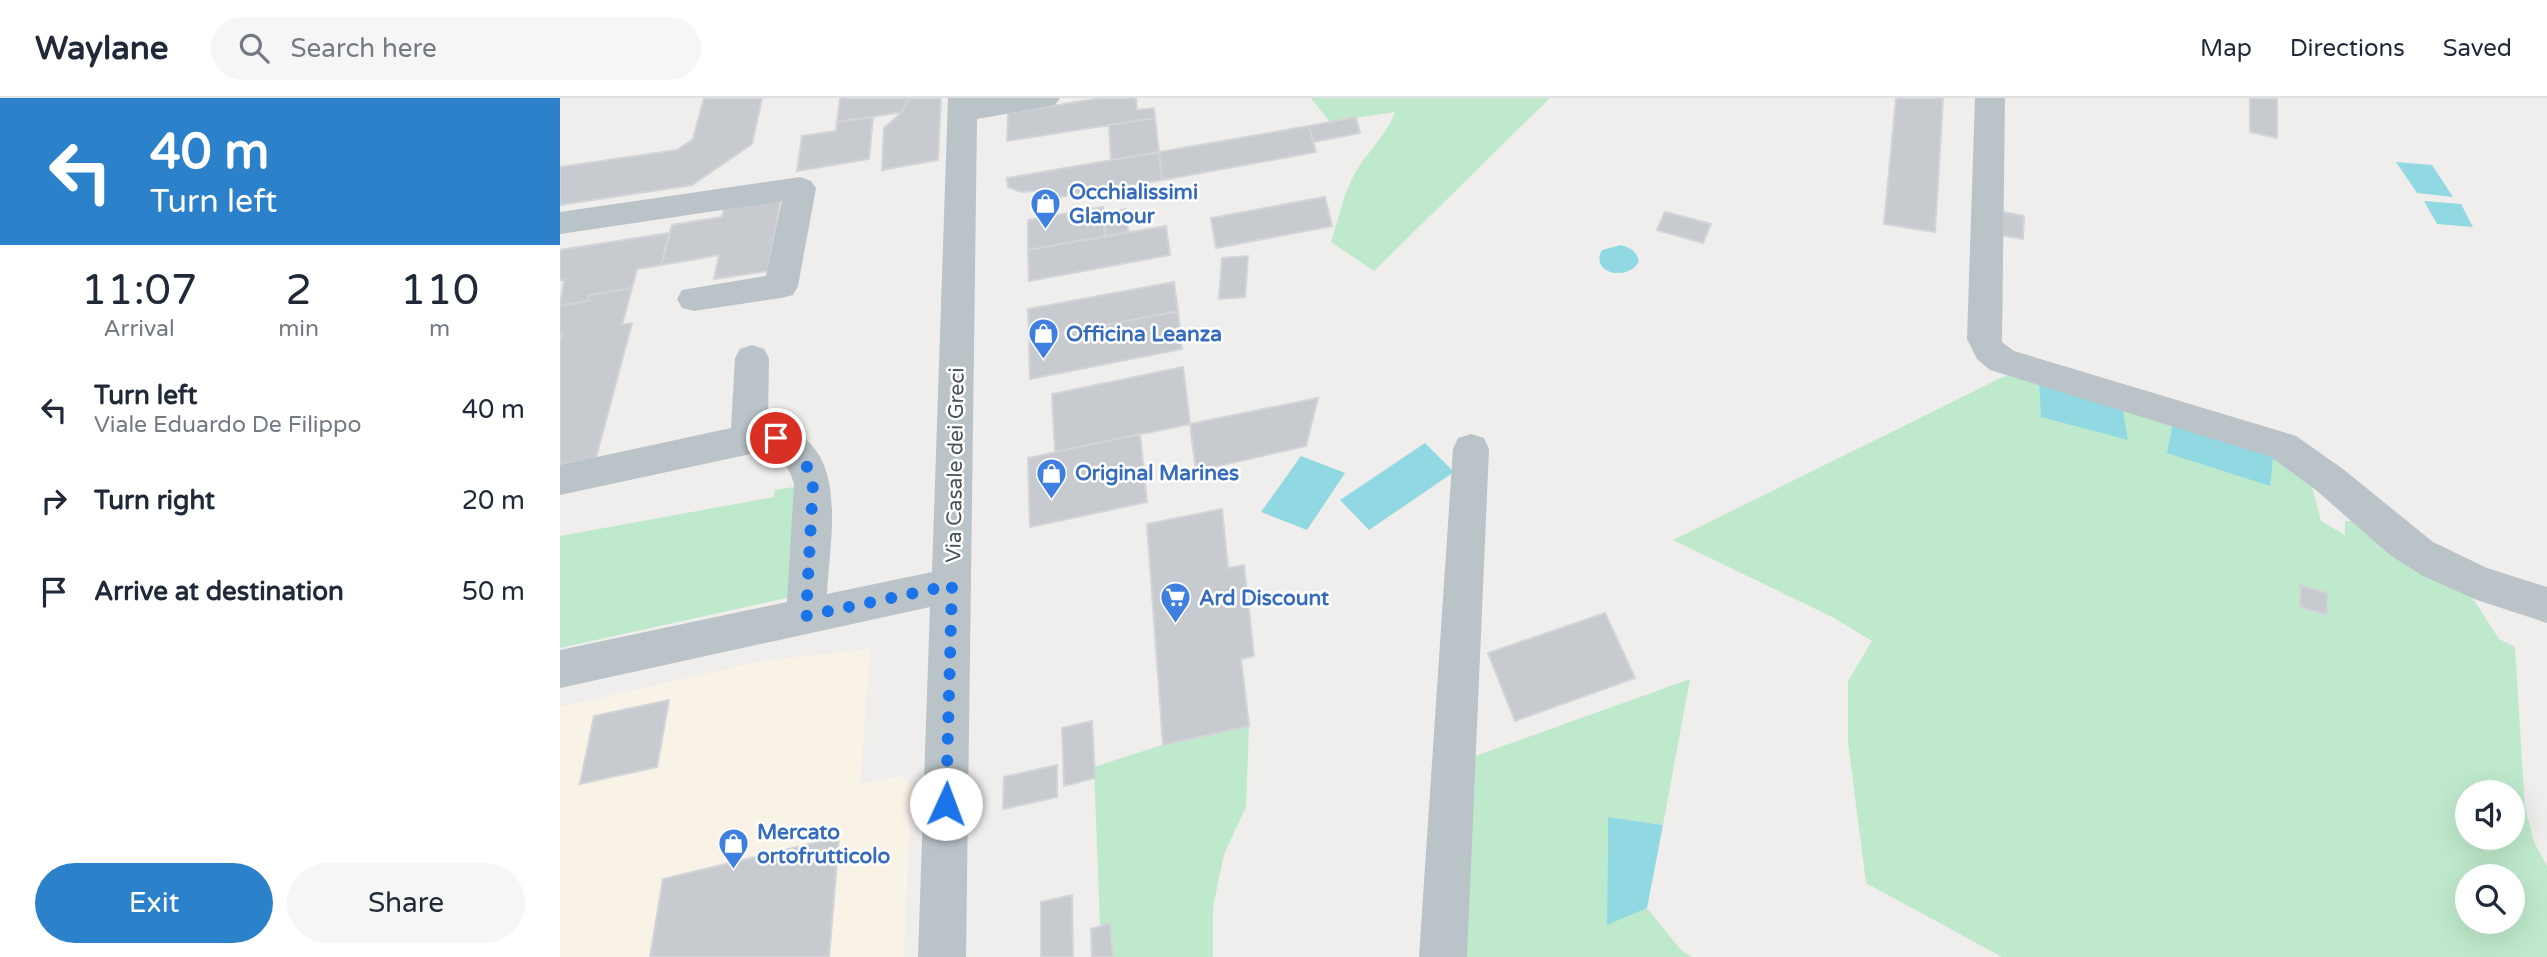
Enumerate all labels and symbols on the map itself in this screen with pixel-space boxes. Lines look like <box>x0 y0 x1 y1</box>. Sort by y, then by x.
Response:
place label: Occhialissimi Glamour <box>1069 180 1198 229</box>
shop icon: Occhialissimi Glamour <box>1029 187 1063 231</box>
shop icon: Officina Leanza <box>1026 317 1060 361</box>
place label: Officina Leanza <box>1066 322 1222 347</box>
street label: Via Casale dei Greci <box>941 367 970 563</box>
pin <box>746 408 806 468</box>
shop icon: Original Marines <box>1035 456 1069 500</box>
place label: Original Marines <box>1075 461 1239 486</box>
supermarket icon: Ard Discount <box>1159 581 1193 625</box>
place label: Ard Discount <box>1199 586 1329 611</box>
position arrow <box>909 767 983 841</box>
place label: Mercato ortofrutticolo <box>757 820 891 869</box>
shop icon: Mercato ortofrutticolo <box>717 827 751 871</box>

